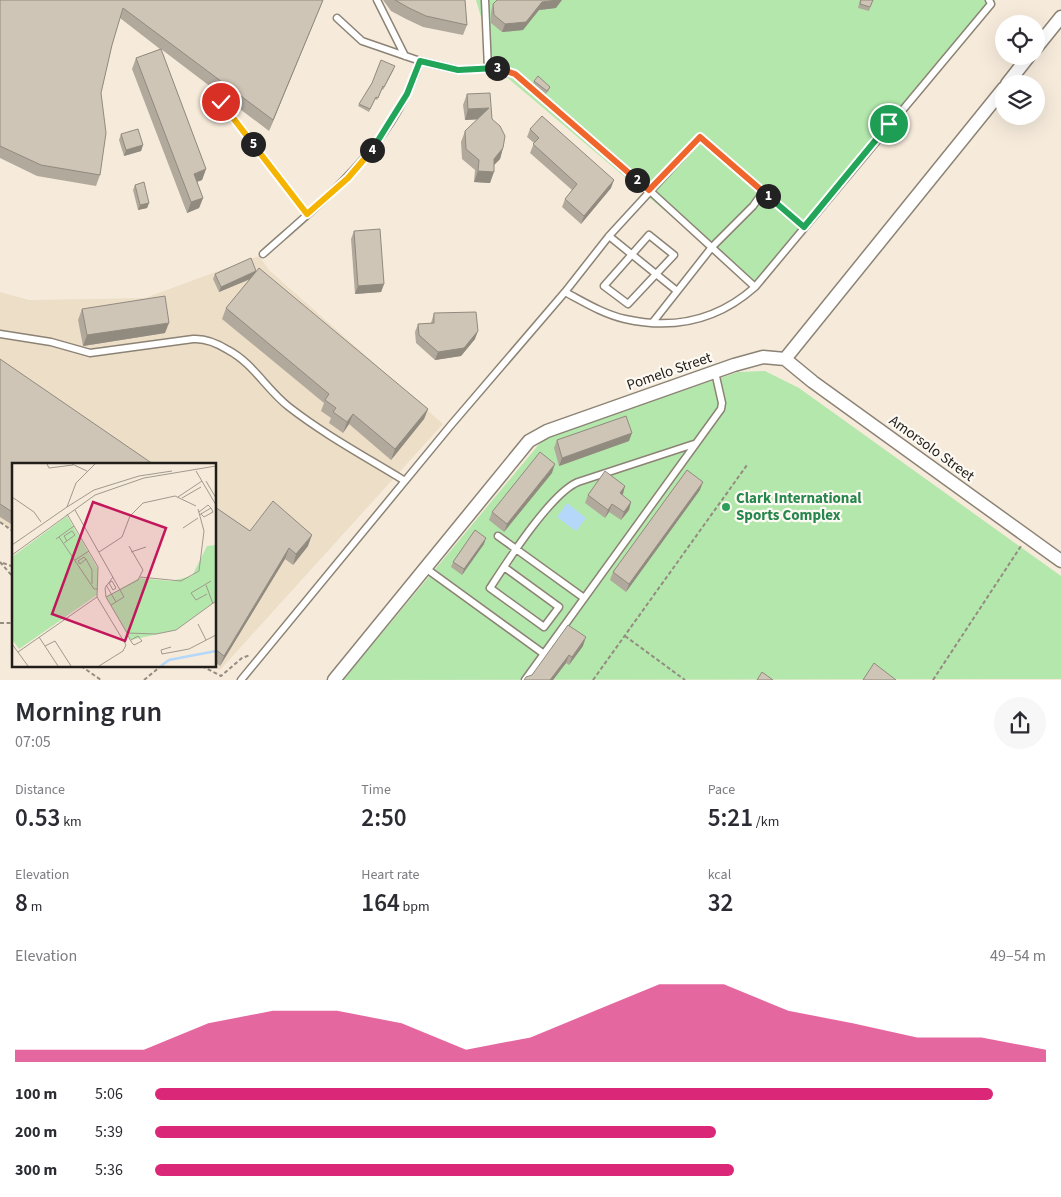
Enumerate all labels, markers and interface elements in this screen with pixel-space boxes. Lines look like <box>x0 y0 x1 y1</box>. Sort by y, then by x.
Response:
map controls <box>995 15 1045 125</box>
button: locate <box>995 15 1045 65</box>
pin: 3 <box>484 56 510 80</box>
text: 3 <box>494 58 501 78</box>
button: layers <box>995 75 1045 125</box>
pin <box>200 81 242 123</box>
icon: check <box>207 88 235 116</box>
pin <box>868 103 910 145</box>
icon: arrive <box>875 110 903 138</box>
pin: 5 <box>240 132 266 156</box>
text: 5 <box>250 134 257 154</box>
pin: 4 <box>360 138 384 162</box>
text: 4 <box>369 140 376 160</box>
pin: 2 <box>624 168 650 192</box>
text: 2 <box>634 170 641 190</box>
pin: 1 <box>756 184 780 208</box>
text: 1 <box>765 186 772 206</box>
street label: Pomelo Street <box>624 347 715 396</box>
street label: Amorsolo Street <box>885 410 979 487</box>
inset map <box>12 463 216 667</box>
place label: Clark International Sports Complex <box>736 488 862 526</box>
marker: Clark International Sports Complex <box>720 501 732 513</box>
text: Morning run <box>15 692 162 732</box>
button: share <box>994 697 1046 749</box>
text: 07:05 <box>15 731 51 753</box>
text: Distance <box>15 780 65 800</box>
text: Time <box>361 780 391 800</box>
text: Pace <box>708 780 735 800</box>
text: 0.53 <box>15 800 60 836</box>
text: 2:50 <box>361 800 407 836</box>
text: 5:21 <box>708 800 753 836</box>
text: km <box>60 812 82 832</box>
text: /km <box>753 812 779 832</box>
text: Elevation <box>15 865 70 885</box>
text: Heart rate <box>361 865 420 885</box>
text: kcal <box>708 865 731 885</box>
text: 8 <box>15 885 28 921</box>
text: 164 <box>361 885 400 921</box>
text: 32 <box>708 885 733 921</box>
text: m <box>28 897 42 917</box>
text: bpm <box>400 897 430 917</box>
text: Elevation <box>15 945 77 967</box>
text: 49–54 m <box>990 945 1046 967</box>
text: 100 m <box>15 1083 57 1105</box>
text: 5:06 <box>95 1083 123 1105</box>
text: 200 m <box>15 1121 57 1143</box>
text: 5:39 <box>95 1121 123 1143</box>
text: 300 m <box>15 1159 57 1181</box>
text: 5:36 <box>95 1159 123 1181</box>

